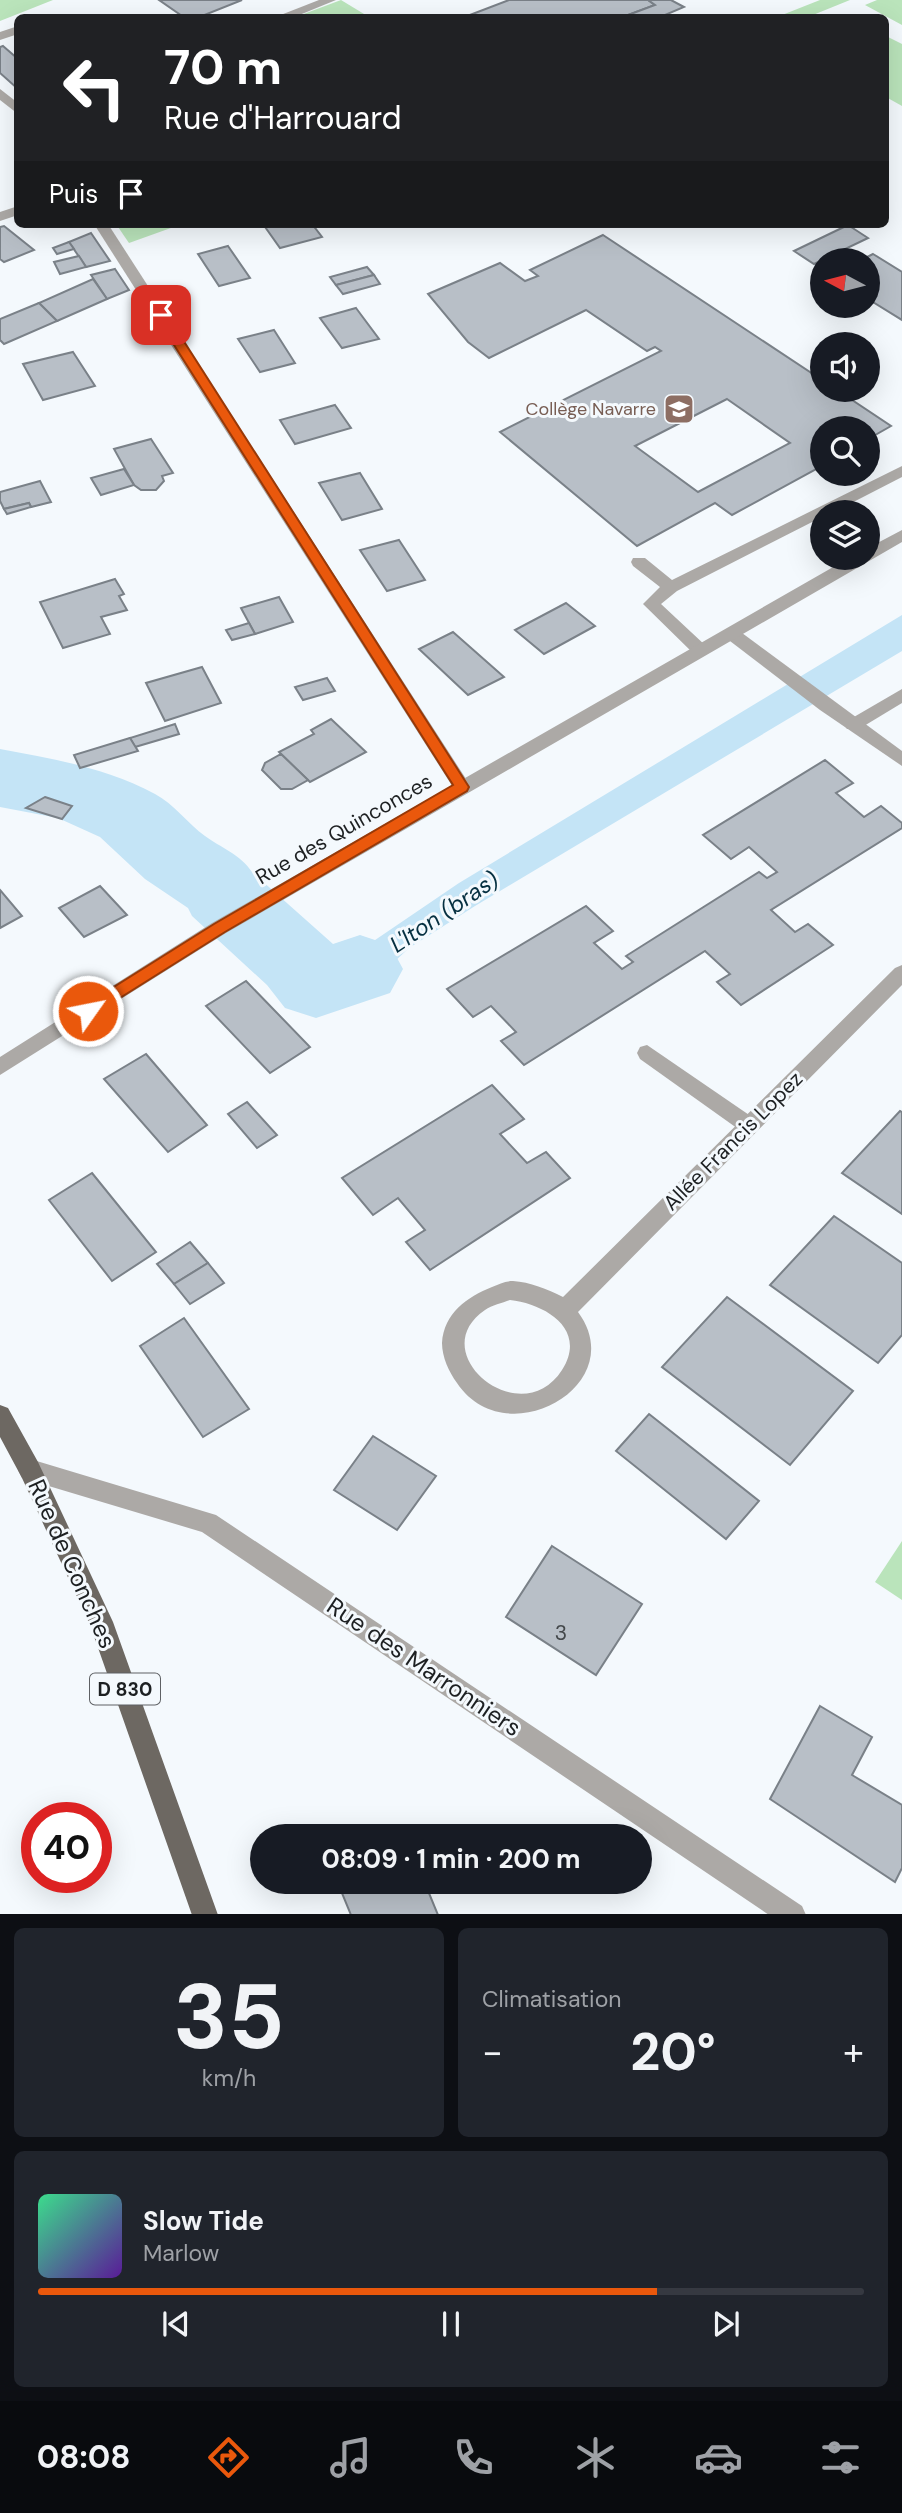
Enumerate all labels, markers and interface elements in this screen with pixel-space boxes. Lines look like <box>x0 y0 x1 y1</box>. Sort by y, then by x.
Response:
text: 70 m <box>164 35 282 99</box>
icon: left <box>49 42 140 133</box>
text: Rue d'Harrouard <box>164 97 401 139</box>
icon: arrive <box>112 175 150 213</box>
text: Puis <box>49 177 98 211</box>
north arrow <box>810 248 880 318</box>
map controls <box>810 248 880 570</box>
pin <box>131 285 191 345</box>
icon: arrive <box>142 296 180 334</box>
button: sound <box>810 332 880 402</box>
school or university icon: Collège Navarre <box>662 392 696 426</box>
place label: Collège Navarre <box>526 397 656 421</box>
button: search <box>810 416 880 486</box>
button: layers <box>810 500 880 570</box>
street label: Rue des Quinconces <box>251 767 437 891</box>
water label: L'Iton (bras) <box>384 864 505 959</box>
position arrow <box>51 974 125 1048</box>
street label: Allée Francis Lopez <box>657 1065 809 1217</box>
street label: Rue de Conches <box>21 1475 124 1653</box>
street label: Rue des Marronniers <box>321 1590 527 1743</box>
house number: 3 <box>555 1619 567 1647</box>
road number: D 830 <box>90 1674 160 1704</box>
speed limit sign: 40 <box>21 1802 112 1893</box>
text: 08:09 · 1 min · 200 m <box>321 1842 581 1876</box>
text: 35 <box>173 1958 285 2076</box>
text: Climatisation <box>482 1984 621 2014</box>
text: 20° <box>630 2018 716 2086</box>
text: − <box>482 2027 503 2077</box>
text: + <box>843 2027 864 2077</box>
text: km/h <box>202 2063 256 2093</box>
text: Slow Tide <box>143 2204 264 2238</box>
text: Marlow <box>143 2238 219 2268</box>
icon: previous <box>157 2305 195 2343</box>
icon: pause <box>432 2305 470 2343</box>
icon: next <box>707 2305 745 2343</box>
icon: directions <box>204 2433 253 2482</box>
icon: music <box>326 2433 375 2482</box>
icon: phone <box>449 2433 498 2482</box>
icon: climate <box>571 2433 620 2482</box>
icon: car <box>694 2433 743 2482</box>
icon: filters <box>816 2433 865 2482</box>
text: 08:08 <box>37 2436 130 2478</box>

